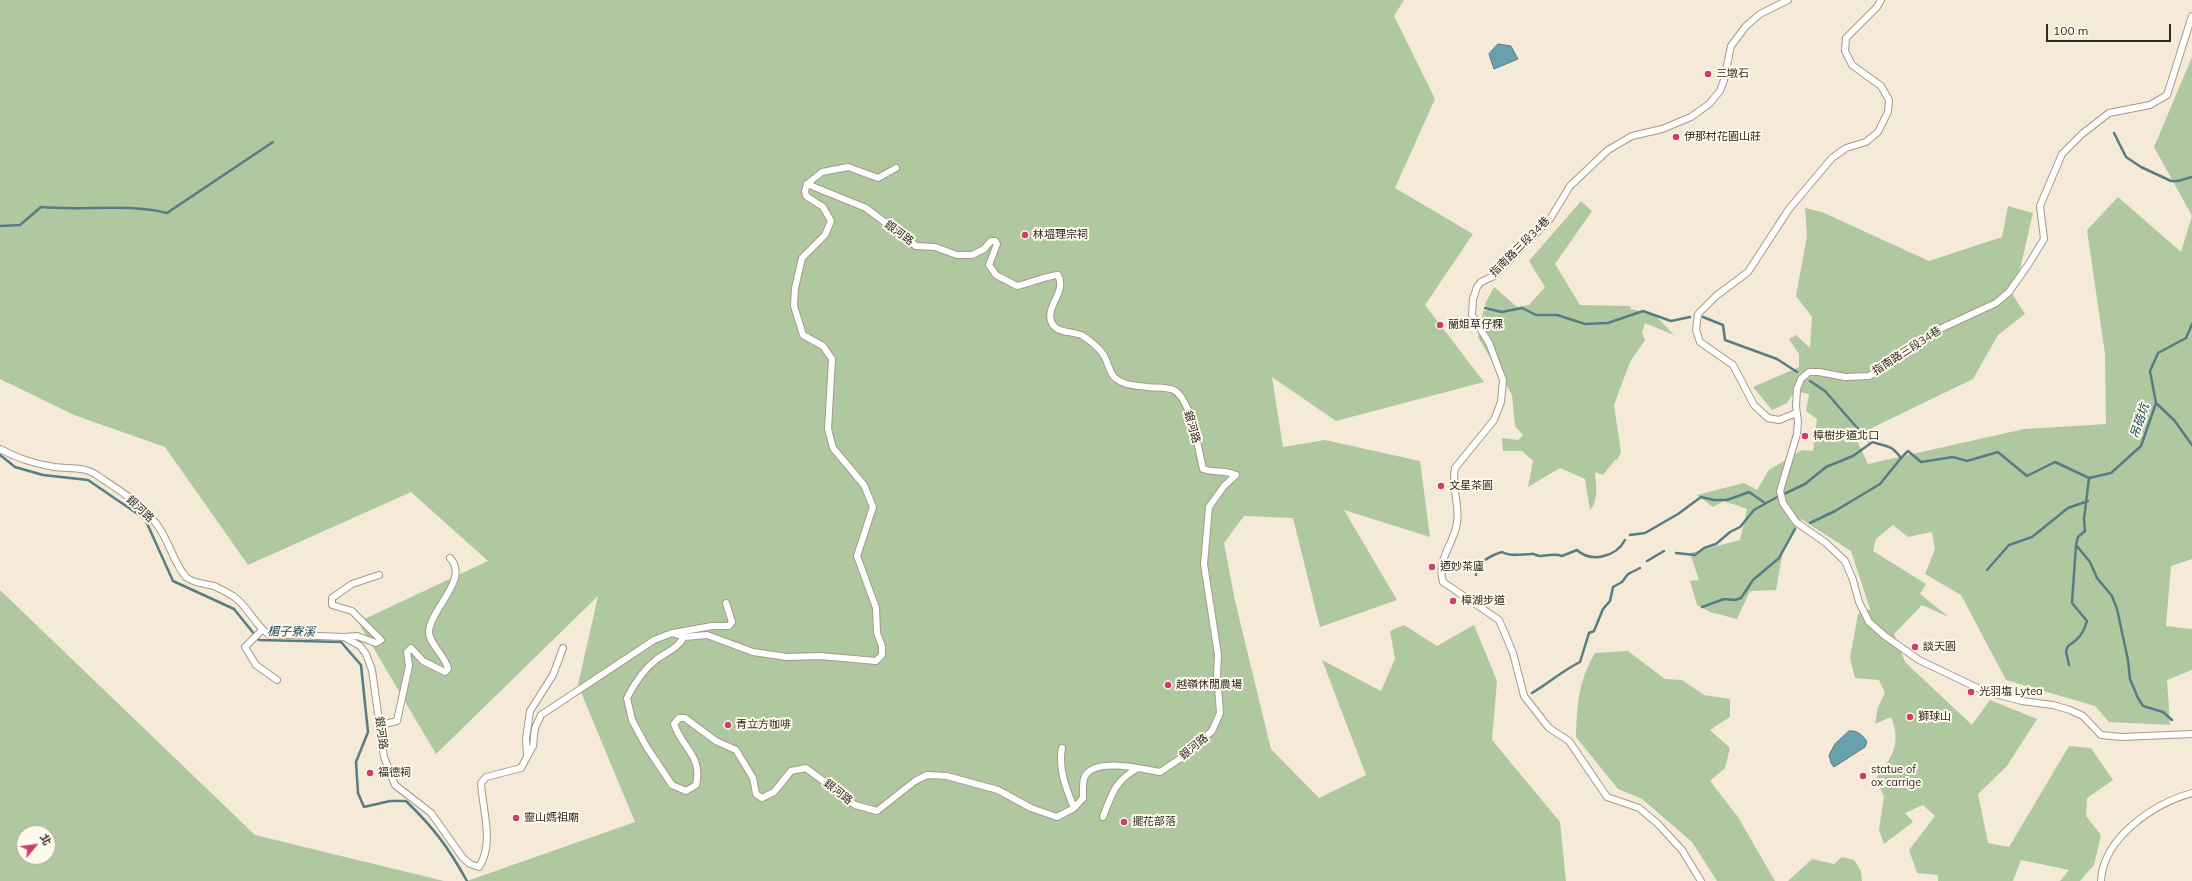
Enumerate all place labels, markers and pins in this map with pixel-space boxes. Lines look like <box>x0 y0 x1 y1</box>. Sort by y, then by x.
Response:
place label: 三墩石 <box>1716 67 1749 81</box>
marker: 三墩石 <box>1703 69 1713 79</box>
place label: 伊那村花園山莊 <box>1684 130 1761 144</box>
marker: 伊那村花園山莊 <box>1671 132 1681 142</box>
place label: 林塭理宗祠 <box>1033 228 1088 242</box>
marker: 林塭理宗祠 <box>1020 230 1030 240</box>
place label: 蘭姐草仔粿 <box>1448 318 1503 332</box>
marker: 蘭姐草仔粿 <box>1435 320 1445 330</box>
place label: 樟樹步道北口 <box>1813 429 1879 443</box>
marker: 樟樹步道北口 <box>1800 431 1810 441</box>
place label: 文星茶園 <box>1449 479 1493 493</box>
marker: 文星茶園 <box>1436 481 1446 491</box>
place label: 迺妙茶廬 <box>1440 560 1484 574</box>
marker: 迺妙茶廬 <box>1427 562 1437 572</box>
place label: 樟湖步道 <box>1461 594 1505 608</box>
marker: 樟湖步道 <box>1448 596 1458 606</box>
place label: 談天園 <box>1923 640 1956 654</box>
marker: 談天園 <box>1910 642 1920 652</box>
place label: 越嶺休閒農場 <box>1176 678 1242 692</box>
marker: 越嶺休閒農場 <box>1163 680 1173 690</box>
place label: 光羽塩 Lytea <box>1979 685 2043 699</box>
marker: 光羽塩 Lytea <box>1966 687 1976 697</box>
place label: 獅球山 <box>1918 710 1951 724</box>
marker: 獅球山 <box>1905 712 1915 722</box>
place label: 青立方咖啡 <box>736 718 791 732</box>
marker: 青立方咖啡 <box>723 720 733 730</box>
place label: statue of ox carrige <box>1871 763 1921 789</box>
place label: 福德祠 <box>378 766 411 780</box>
marker: 福德祠 <box>365 768 375 778</box>
marker: statue of ox carrige <box>1858 771 1868 781</box>
place label: 靈山媽祖廟 <box>524 811 579 825</box>
marker: 靈山媽祖廟 <box>511 813 521 823</box>
place label: 擺花部落 <box>1132 815 1176 829</box>
marker: 擺花部落 <box>1119 817 1129 827</box>

